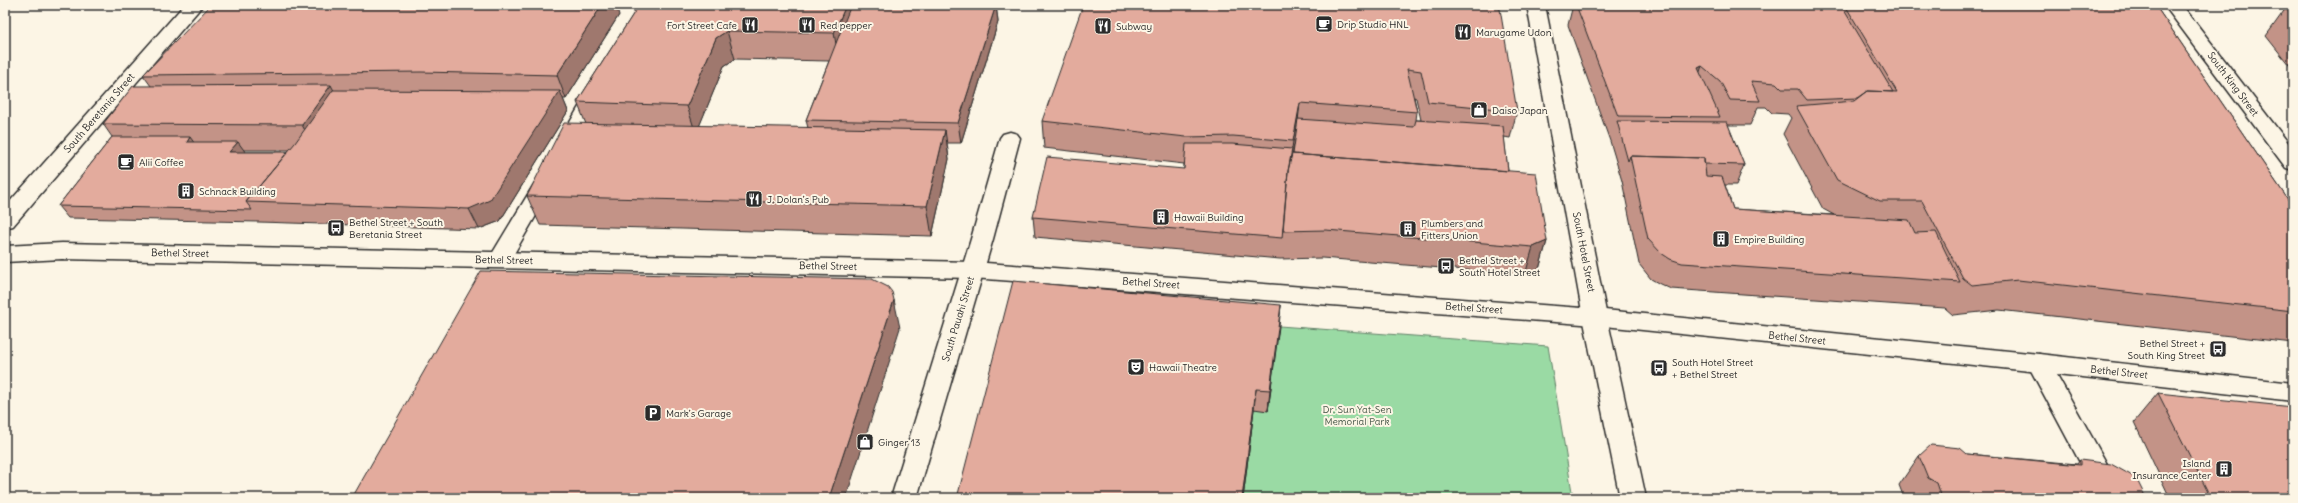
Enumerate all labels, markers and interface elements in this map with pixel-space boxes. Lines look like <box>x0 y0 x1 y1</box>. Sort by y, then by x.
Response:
cafe icon: Drip Studio HNL <box>1314 14 1334 34</box>
restaurant icon: Fort Street Cafe <box>740 15 760 35</box>
restaurant icon: Red pepper <box>797 15 817 35</box>
restaurant icon: Subway <box>1093 16 1113 36</box>
place label: Drip Studio HNL <box>1337 18 1409 31</box>
place label: Fort Street Cafe <box>667 19 737 32</box>
place label: Red pepper <box>820 19 872 32</box>
place label: Subway <box>1116 20 1152 33</box>
restaurant icon: Marugame Udon <box>1453 22 1473 42</box>
place label: Marugame Udon <box>1476 26 1552 39</box>
street label: South King Street <box>2205 49 2262 119</box>
street label: South Beretania Street <box>61 70 138 156</box>
shop icon: Daiso Japan <box>1469 100 1489 120</box>
place label: Daiso Japan <box>1492 104 1548 117</box>
cafe icon: Alii Coffee <box>116 152 136 172</box>
place label: Alii Coffee <box>139 156 184 169</box>
building icon: Schnack Building <box>176 181 196 201</box>
place label: Schnack Building <box>199 185 276 198</box>
restaurant icon: J. Dolan's Pub <box>744 189 764 209</box>
place label: J. Dolan's Pub <box>767 193 830 206</box>
building icon: Hawaii Building <box>1151 207 1171 227</box>
place label: Hawaii Building <box>1174 211 1244 224</box>
street label: South Hotel Street <box>1570 211 1598 294</box>
place label: Bethel Street + South Beretania Street <box>349 216 443 241</box>
place label: Plumbers and Fitters Union <box>1421 217 1483 242</box>
bus stop icon: Bethel Street + South Beretania Street <box>326 218 346 238</box>
building icon: Plumbers and Fitters Union <box>1398 219 1418 239</box>
building icon: Empire Building <box>1711 229 1731 249</box>
place label: Empire Building <box>1734 233 1804 246</box>
street label: Bethel Street <box>151 246 210 260</box>
street label: Bethel Street <box>475 253 534 267</box>
place label: Bethel Street + South Hotel Street <box>1459 254 1541 279</box>
bus stop icon: Bethel Street + South Hotel Street <box>1436 256 1456 276</box>
street label: Bethel Street <box>799 259 858 273</box>
street label: South Pauahi Street <box>939 274 977 363</box>
street label: Bethel Street <box>1122 275 1181 292</box>
street label: Bethel Street <box>1445 300 1504 317</box>
street label: Bethel Street <box>1768 329 1827 348</box>
place label: Bethel Street + South King Street <box>2128 337 2206 362</box>
bus stop icon: Bethel Street + South King Street <box>2208 339 2228 359</box>
place label: South Hotel Street + Bethel Street <box>1672 356 1754 381</box>
theatre icon: Hawaii Theatre <box>1126 357 1146 377</box>
bus stop icon: South Hotel Street + Bethel Street <box>1649 358 1669 378</box>
place label: Hawaii Theatre <box>1149 361 1217 374</box>
street label: Bethel Street <box>2090 363 2149 382</box>
parking icon: Mark's Garage <box>643 403 663 423</box>
park label: Dr. Sun Yat-Sen Memorial Park <box>1322 403 1392 428</box>
place label: Mark's Garage <box>666 407 731 420</box>
shop icon: Ginger 13 <box>855 432 875 452</box>
place label: Ginger 13 <box>878 436 921 449</box>
place label: Island Insurance Center <box>2132 457 2211 482</box>
building icon: Island Insurance Center <box>2214 459 2234 479</box>

